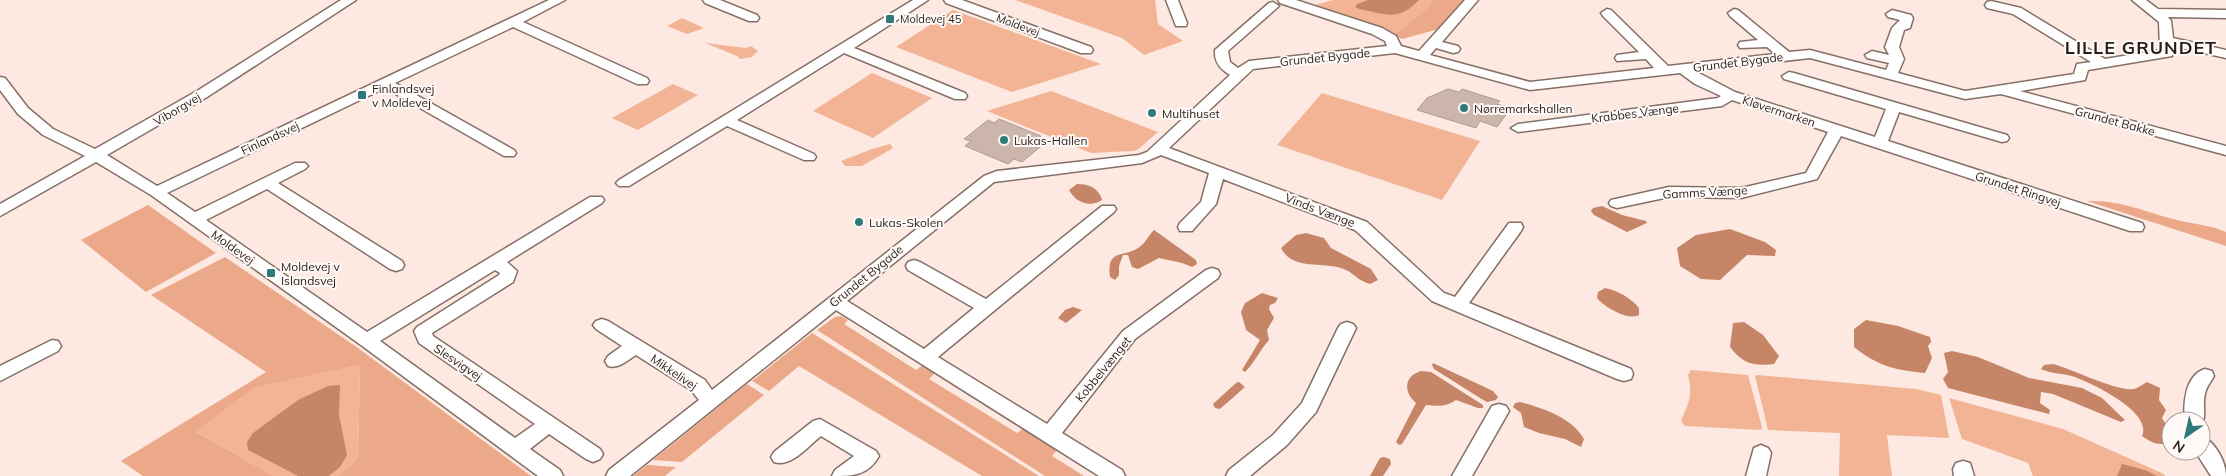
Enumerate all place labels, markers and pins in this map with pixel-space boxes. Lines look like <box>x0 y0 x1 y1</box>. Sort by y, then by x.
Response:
place label: Moldevej 45 <box>900 12 962 26</box>
marker: Moldevej 45 <box>884 13 896 25</box>
place label: Finlandsvej v Moldevej <box>372 81 435 110</box>
marker: Finlandsvej v Moldevej <box>356 89 368 101</box>
place label: Nørremarkshallen <box>1474 101 1573 116</box>
marker: Nørremarkshallen <box>1458 102 1470 114</box>
place label: Multihuset <box>1162 106 1220 121</box>
marker: Multihuset <box>1146 107 1158 119</box>
place label: Lukas-Hallen <box>1014 133 1087 148</box>
marker: Lukas-Hallen <box>998 134 1010 146</box>
place label: Lukas-Skolen <box>869 215 943 230</box>
marker: Lukas-Skolen <box>853 216 865 228</box>
place label: Moldevej v Islandsvej <box>281 259 340 288</box>
marker: Moldevej v Islandsvej <box>265 267 277 279</box>

